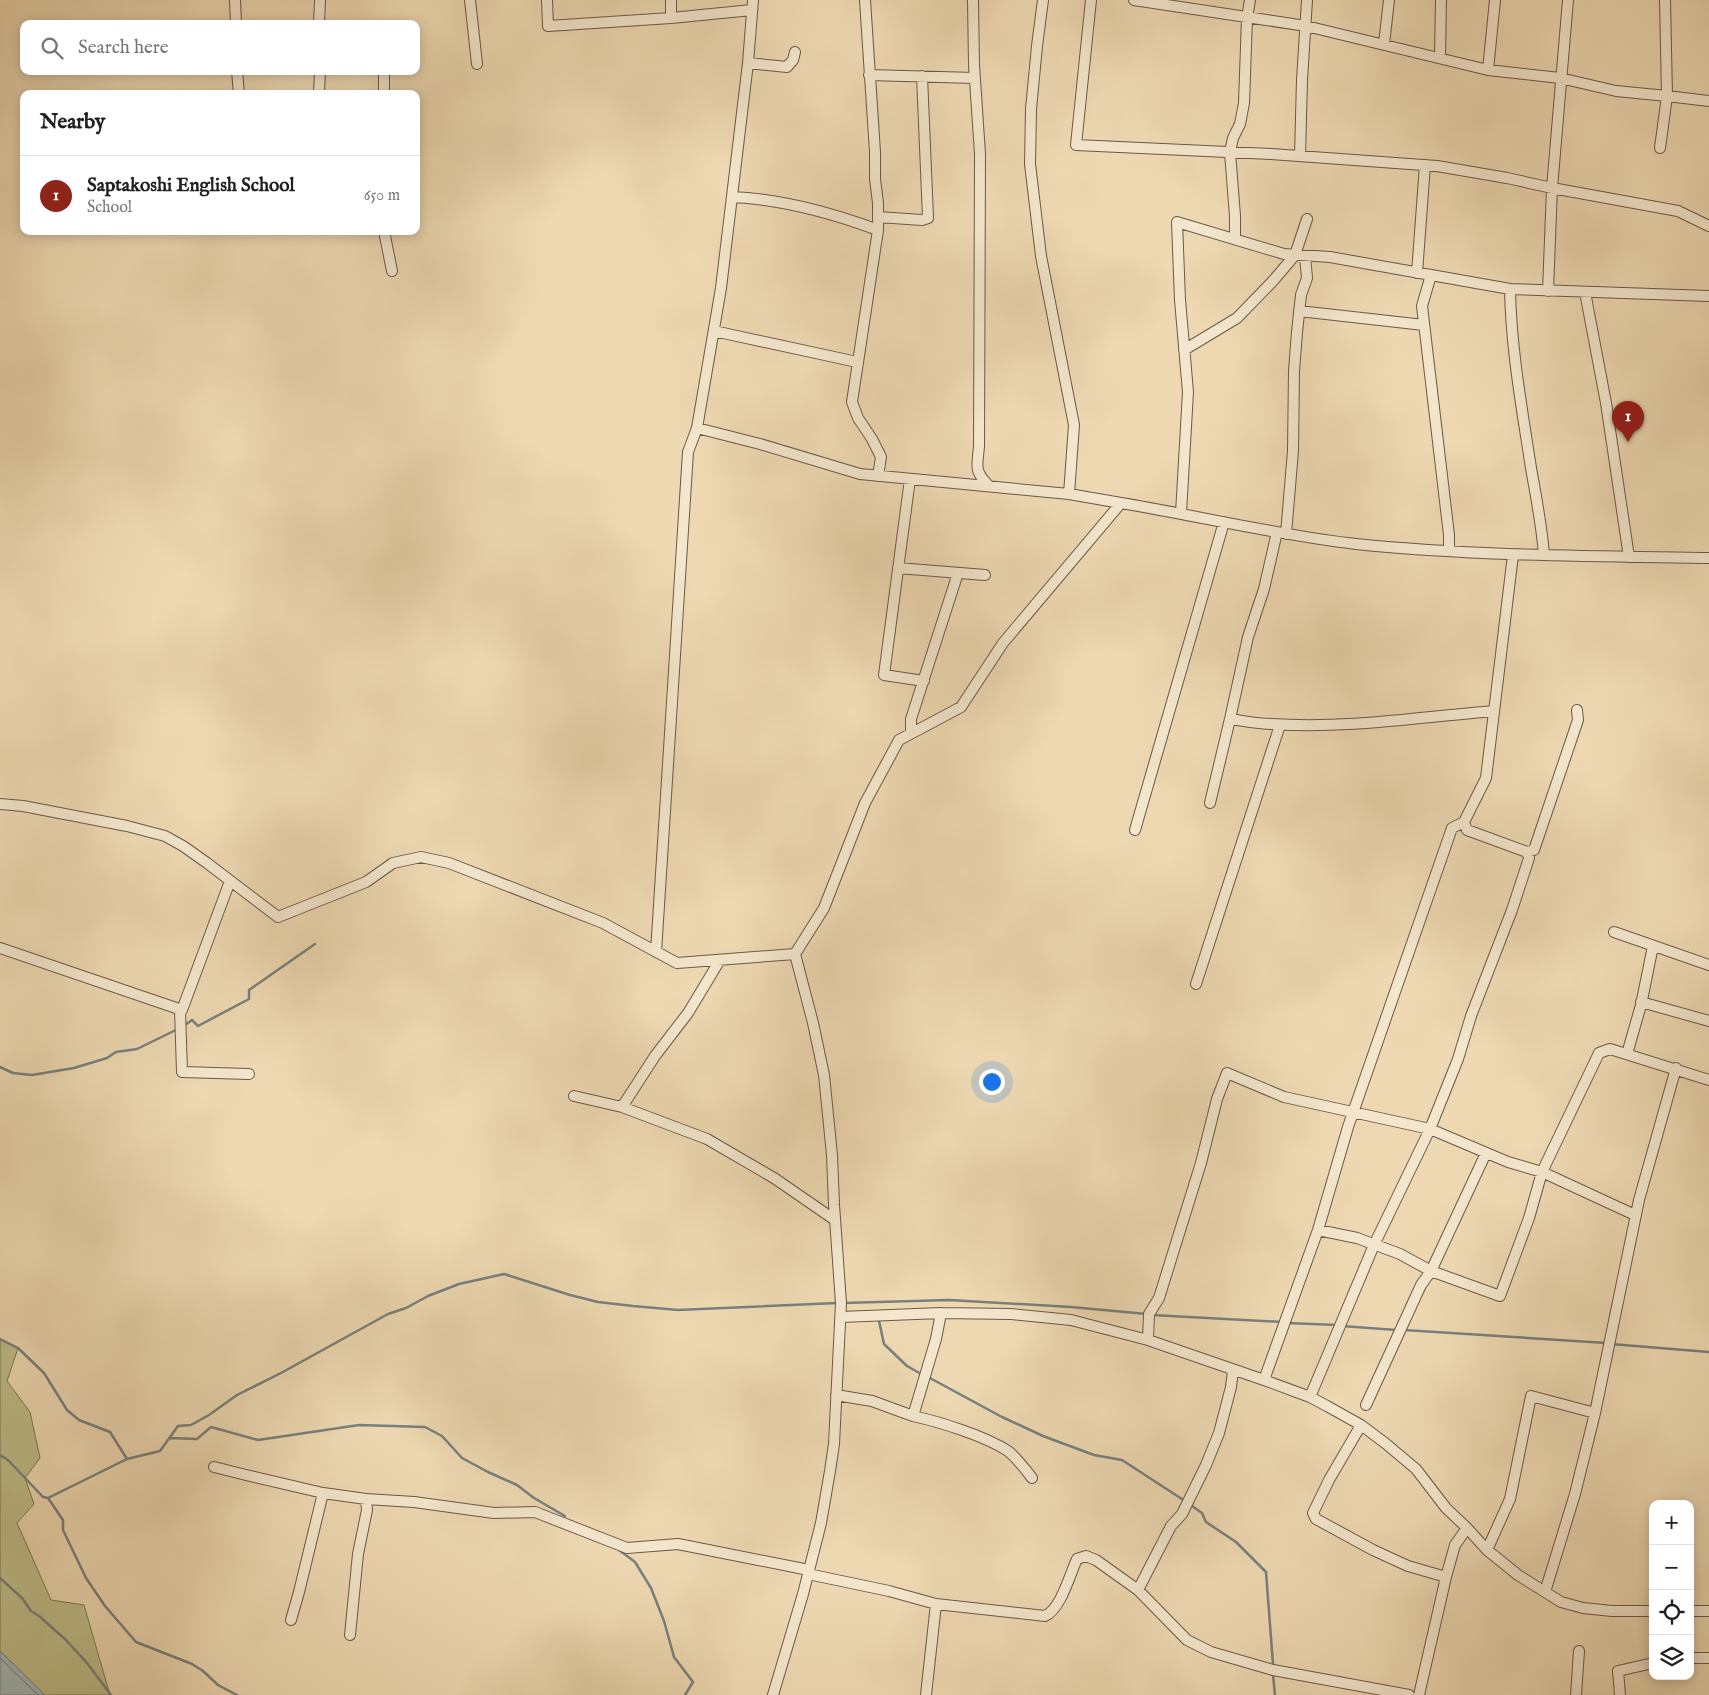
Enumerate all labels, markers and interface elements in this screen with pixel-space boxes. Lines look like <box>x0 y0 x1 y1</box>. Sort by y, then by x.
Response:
search box <box>20 20 420 75</box>
icon: search <box>38 34 66 62</box>
text: Search here <box>78 36 169 60</box>
text: Nearby <box>40 109 105 136</box>
text: Saptakoshi English School <box>87 174 295 198</box>
text: 1 <box>53 186 59 206</box>
text: 650 m <box>364 186 400 206</box>
text: School <box>87 198 132 218</box>
pin: 1 <box>1612 401 1644 442</box>
your location <box>979 1069 1005 1095</box>
map controls <box>1649 1500 1694 1680</box>
button: + <box>1649 1500 1694 1545</box>
button: − <box>1649 1545 1694 1590</box>
button: locate <box>1649 1590 1694 1635</box>
button: layers <box>1649 1635 1694 1680</box>

